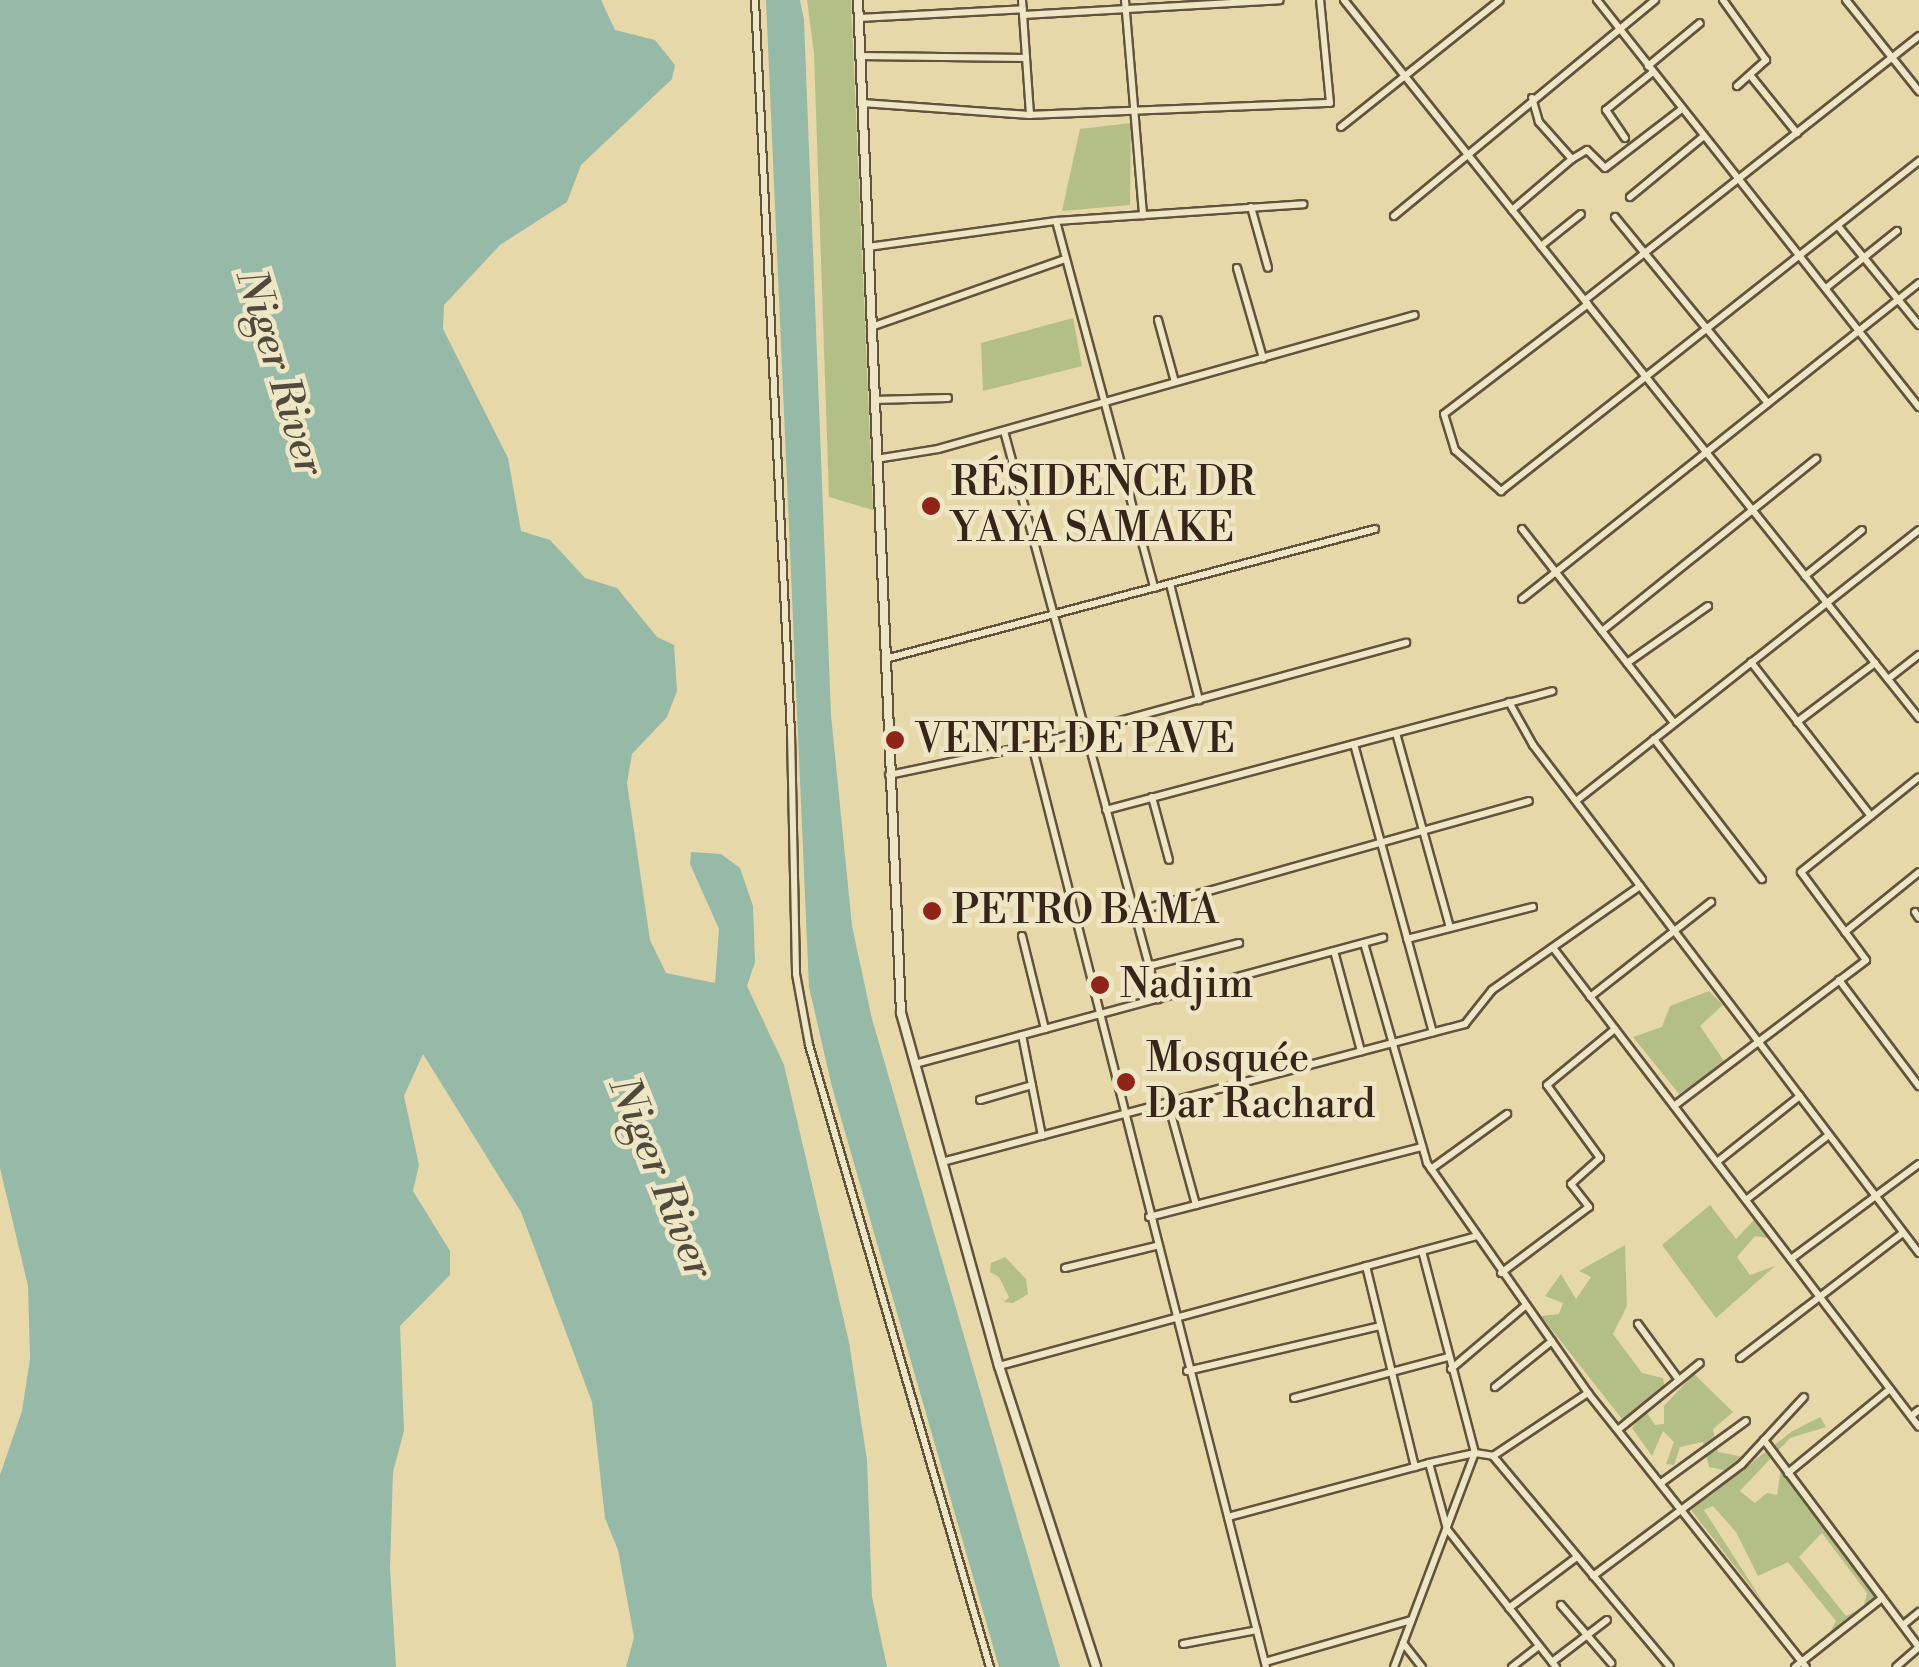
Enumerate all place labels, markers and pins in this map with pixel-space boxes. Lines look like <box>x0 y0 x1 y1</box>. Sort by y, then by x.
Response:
place label: RÉSIDENCE DR YAYA SAMAKE <box>951 459 1255 553</box>
marker: RÉSIDENCE DR YAYA SAMAKE <box>920 495 942 517</box>
place label: VENTE DE PAVE <box>915 716 1235 764</box>
marker: VENTE DE PAVE <box>884 729 906 751</box>
place label: PETRO BAMA <box>952 887 1219 935</box>
marker: PETRO BAMA <box>921 900 943 922</box>
place label: Nadjim <box>1120 961 1253 1009</box>
marker: Nadjim <box>1089 974 1111 996</box>
place label: Mosquée Dar Rachard <box>1146 1035 1375 1129</box>
marker: Mosquée Dar Rachard <box>1115 1071 1137 1093</box>

